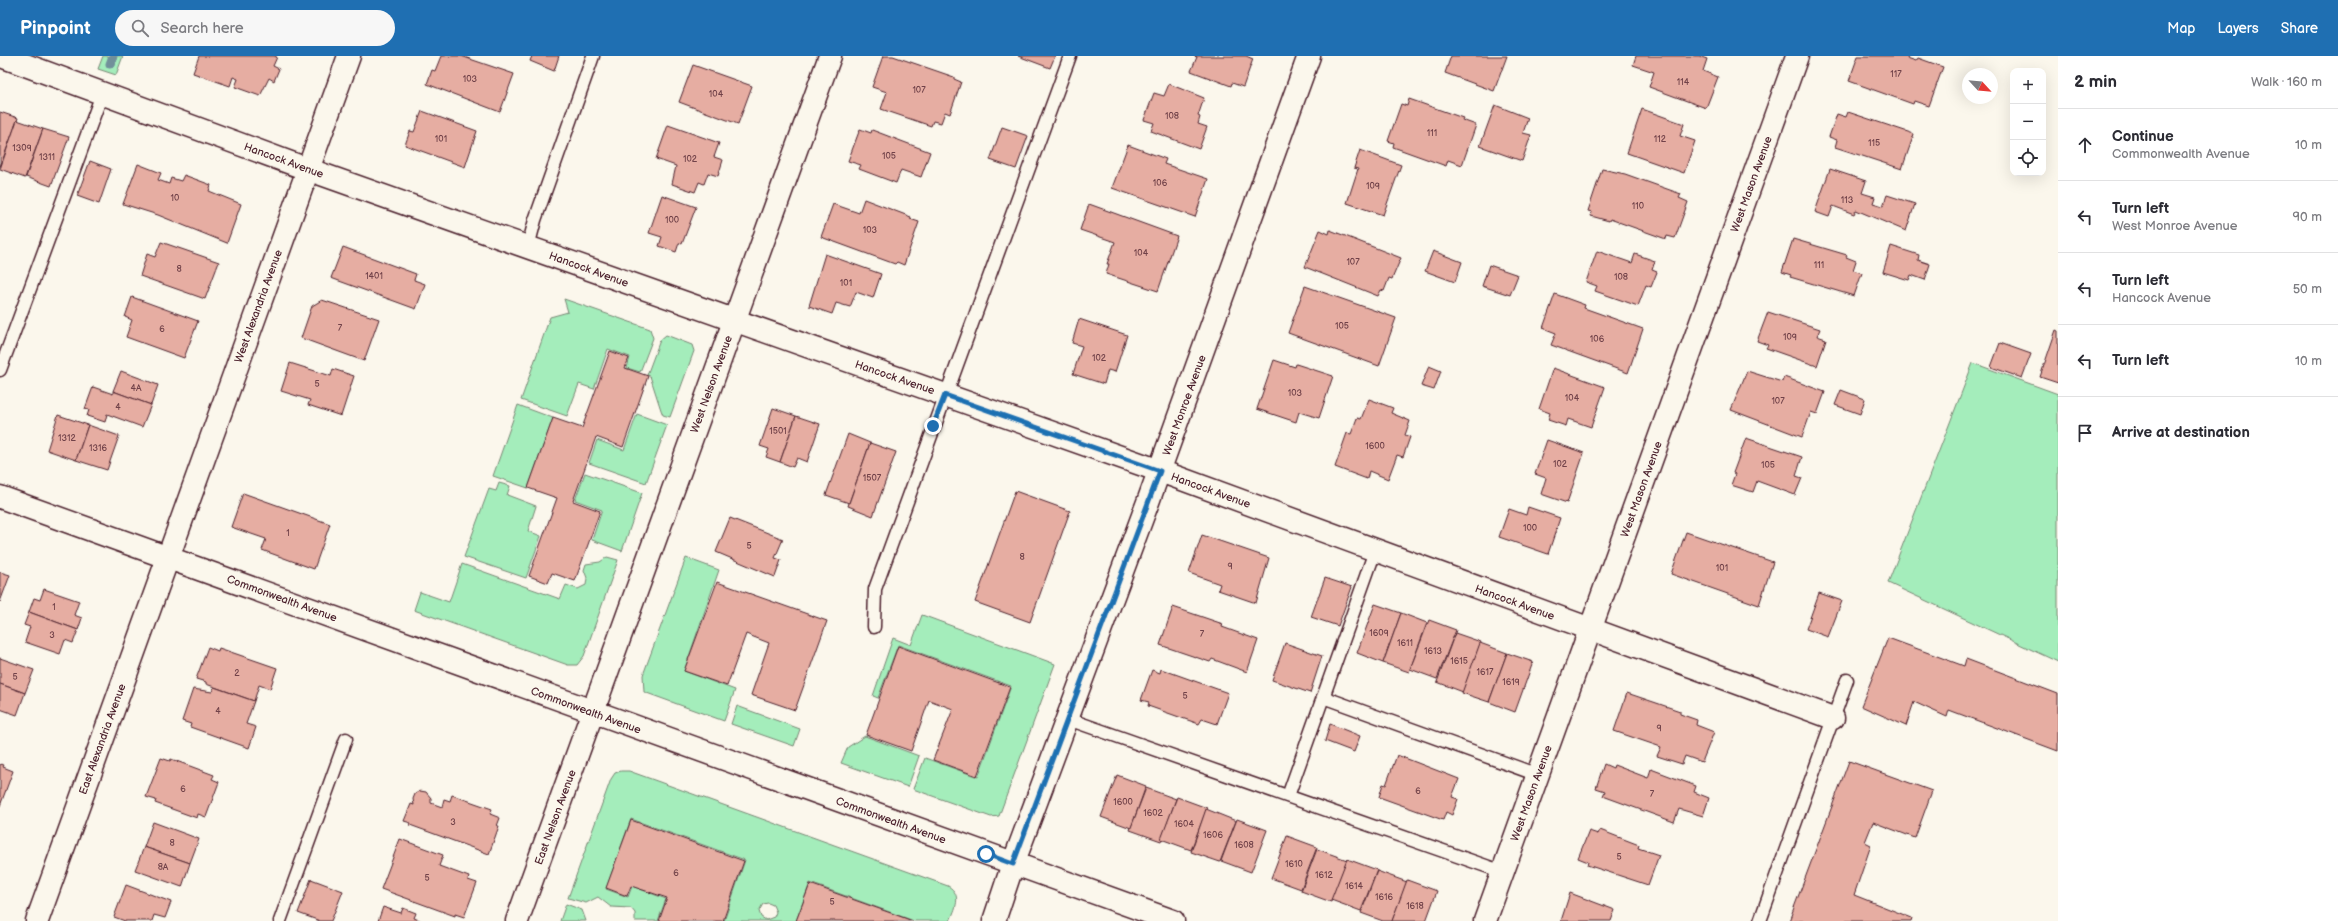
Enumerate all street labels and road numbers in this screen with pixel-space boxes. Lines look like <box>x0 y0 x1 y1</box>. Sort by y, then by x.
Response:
street label: West Mason Avenue <box>1728 134 1775 234</box>
street label: Hancock Avenue <box>242 140 326 181</box>
street label: West Alexandria Avenue <box>232 247 285 364</box>
street label: Hancock Avenue <box>547 249 631 290</box>
street label: West Nelson Avenue <box>688 333 735 435</box>
street label: West Monroe Avenue <box>1160 353 1209 457</box>
street label: Hancock Avenue <box>853 358 937 397</box>
street label: West Mason Avenue <box>1618 439 1665 539</box>
street label: Hancock Avenue <box>1169 470 1253 511</box>
street label: Commonwealth Avenue <box>225 572 339 625</box>
street label: Hancock Avenue <box>1473 582 1557 623</box>
street label: East Alexandria Avenue <box>76 682 129 796</box>
street label: Commonwealth Avenue <box>529 684 643 737</box>
street label: West Mason Avenue <box>1508 743 1555 843</box>
street label: East Nelson Avenue <box>532 767 579 867</box>
street label: Commonwealth Avenue <box>834 794 948 847</box>

